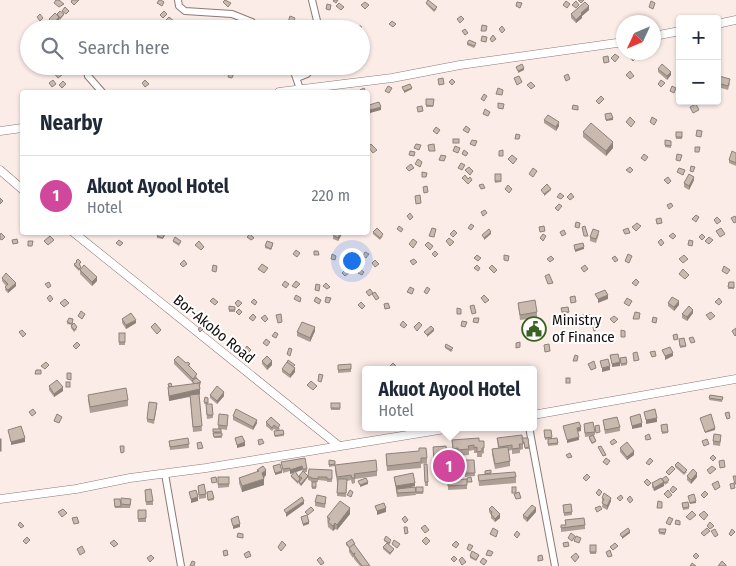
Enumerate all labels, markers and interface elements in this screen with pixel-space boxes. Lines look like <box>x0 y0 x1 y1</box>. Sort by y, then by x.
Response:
north arrow <box>616 15 661 60</box>
map controls <box>676 15 721 105</box>
button: + <box>676 15 721 60</box>
search box <box>20 20 370 75</box>
icon: search <box>38 34 66 62</box>
text: Search here <box>78 36 170 59</box>
button: − <box>676 60 721 105</box>
text: Nearby <box>40 110 102 136</box>
text: Akuot Ayool Hotel <box>87 175 229 198</box>
text: 1 <box>53 186 59 205</box>
text: 220 m <box>311 186 350 205</box>
text: Hotel <box>87 198 122 217</box>
your location <box>339 248 365 274</box>
street label: Bor-Akobo Road <box>170 291 258 367</box>
place label: Ministry of Finance <box>552 311 615 346</box>
public building icon: Ministry of Finance <box>521 316 547 342</box>
popup <box>362 366 537 431</box>
text: Akuot Ayool Hotel <box>379 378 520 401</box>
text: Hotel <box>379 401 414 420</box>
pin: 1 <box>433 447 465 485</box>

